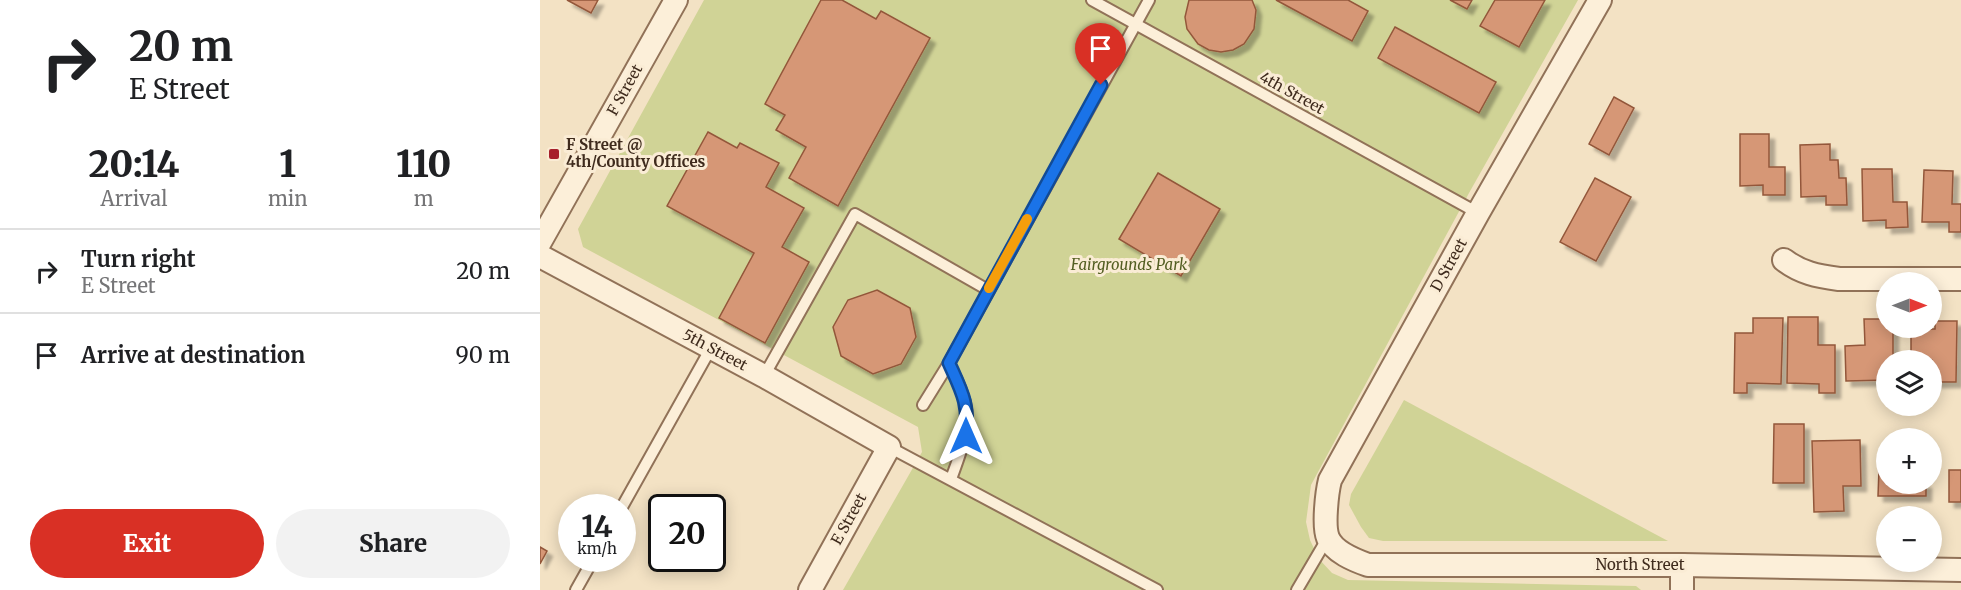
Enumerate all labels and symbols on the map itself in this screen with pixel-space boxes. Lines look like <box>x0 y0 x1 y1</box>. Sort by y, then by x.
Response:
pin <box>1075 23 1126 85</box>
street label: F Street <box>603 61 646 119</box>
street label: 4th Street <box>1257 67 1328 118</box>
place label: F Street @ 4th/County Offices <box>566 135 706 171</box>
marker: F Street @ 4th/County Offices <box>547 147 561 161</box>
street label: D Street <box>1426 235 1471 295</box>
park label: Fairgrounds Park <box>1070 255 1188 274</box>
north arrow <box>1876 272 1942 338</box>
street label: 5th Street <box>680 325 751 375</box>
position arrow <box>934 404 998 468</box>
street label: E Street <box>827 490 871 548</box>
speed limit sign: 20 <box>648 494 726 572</box>
street label: North Street <box>1595 555 1685 574</box>

